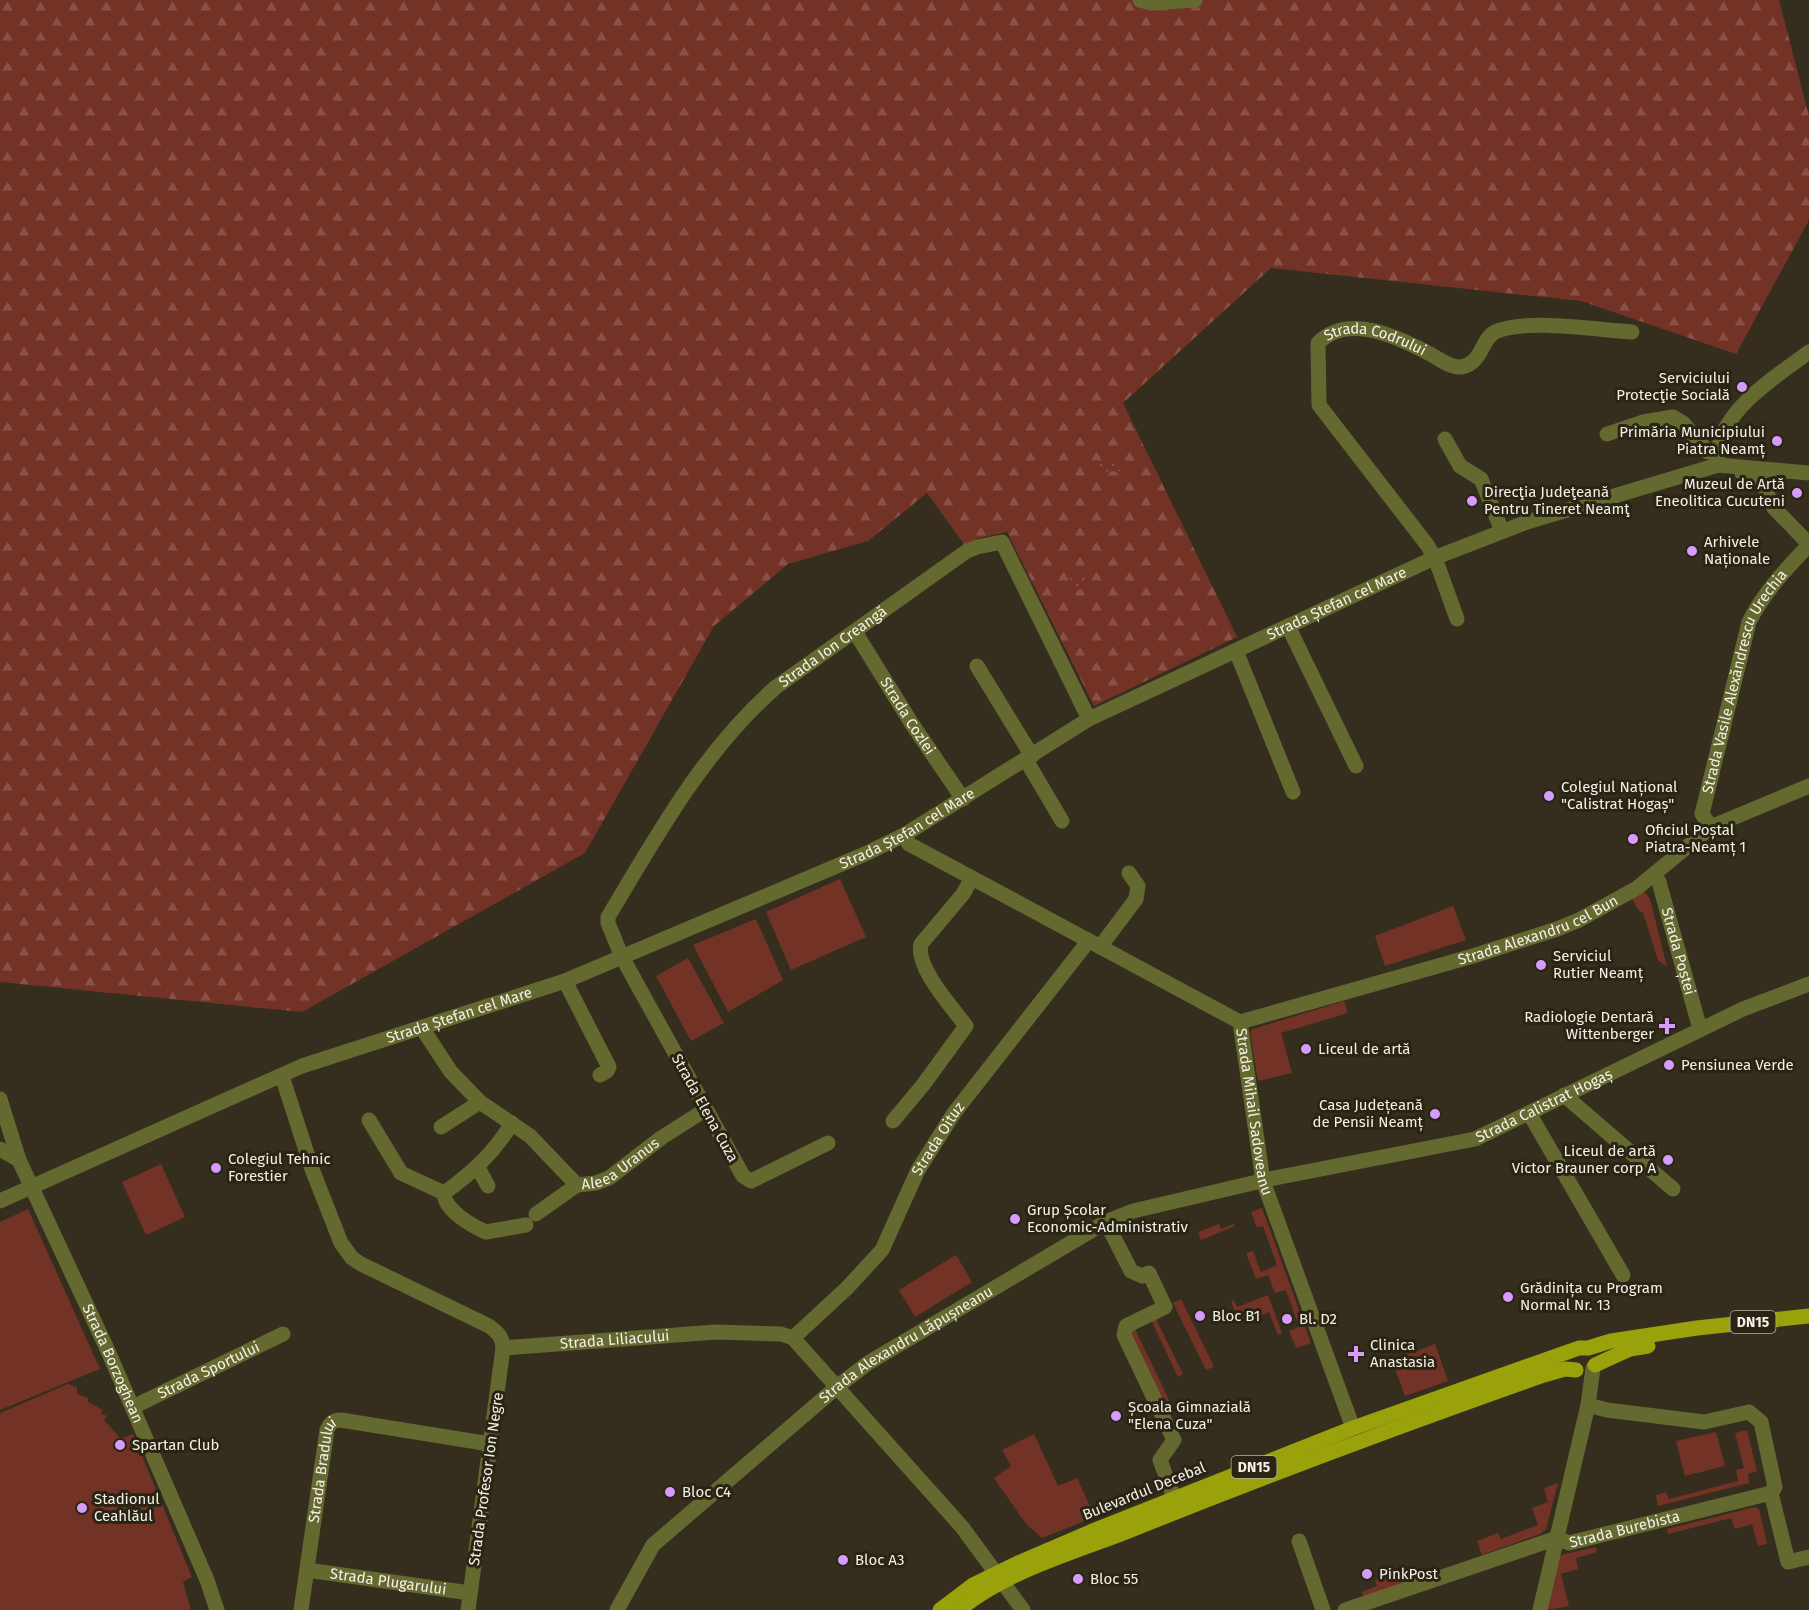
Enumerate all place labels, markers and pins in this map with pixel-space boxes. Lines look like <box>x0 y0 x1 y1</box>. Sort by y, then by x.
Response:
place label: Serviciului Protecţie Socială <box>1616 369 1730 404</box>
marker: Serviciului Protecţie Socială <box>1735 380 1749 394</box>
place label: Primăria Municipiului Piatra Neamț <box>1619 423 1766 459</box>
marker: Primăria Municipiului Piatra Neamț <box>1770 434 1784 448</box>
place label: Muzeul de Artă Eneolitica Cucuteni <box>1655 475 1785 510</box>
place label: Direcţia Judeţeană Pentru Tineret Neamţ <box>1484 483 1630 518</box>
marker: Muzeul de Artă Eneolitica Cucuteni <box>1790 486 1804 500</box>
marker: Direcţia Judeţeană Pentru Tineret Neamţ <box>1465 494 1479 508</box>
place label: Arhivele Naționale <box>1704 533 1770 569</box>
marker: Arhivele Naționale <box>1685 544 1699 558</box>
place label: Colegiul Național "Calistrat Hogaș" <box>1561 778 1678 814</box>
marker: Colegiul Național "Calistrat Hogaș" <box>1542 789 1556 803</box>
place label: Oficiul Poștal Piatra-Neamț 1 <box>1645 821 1746 857</box>
marker: Oficiul Poștal Piatra-Neamț 1 <box>1626 832 1640 846</box>
place label: Serviciul Rutier Neamț <box>1553 947 1644 983</box>
marker: Serviciul Rutier Neamț <box>1534 958 1548 972</box>
place label: Radiologie Dentară Wittenberger <box>1524 1008 1654 1043</box>
marker: Radiologie Dentară Wittenberger <box>1658 1017 1676 1035</box>
place label: Liceul de artă <box>1318 1040 1410 1058</box>
marker: Liceul de artă <box>1299 1042 1313 1056</box>
place label: Pensiunea Verde <box>1681 1056 1794 1074</box>
marker: Pensiunea Verde <box>1662 1058 1676 1072</box>
place label: Casa Județeană de Pensii Neamț <box>1313 1096 1424 1132</box>
marker: Casa Județeană de Pensii Neamț <box>1428 1107 1442 1121</box>
place label: Liceul de artă Victor Brauner corp A <box>1512 1142 1656 1177</box>
place label: Colegiul Tehnic Forestier <box>228 1150 331 1185</box>
marker: Liceul de artă Victor Brauner corp A <box>1661 1153 1675 1167</box>
marker: Colegiul Tehnic Forestier <box>209 1161 223 1175</box>
place label: Grup Școlar Economic-Administrativ <box>1027 1201 1189 1236</box>
marker: Grup Școlar Economic-Administrativ <box>1008 1212 1022 1226</box>
place label: Grădinița cu Program Normal Nr. 13 <box>1520 1279 1663 1314</box>
marker: Grădinița cu Program Normal Nr. 13 <box>1501 1290 1515 1304</box>
place label: Bloc B1 <box>1212 1307 1260 1325</box>
marker: Bloc B1 <box>1193 1309 1207 1323</box>
place label: Bl. D2 <box>1299 1310 1337 1328</box>
marker: Bl. D2 <box>1280 1312 1294 1326</box>
place label: Clinica Anastasia <box>1370 1336 1435 1371</box>
marker: Clinica Anastasia <box>1347 1345 1365 1363</box>
place label: Școala Gimnazială "Elena Cuza" <box>1128 1398 1251 1433</box>
marker: Școala Gimnazială "Elena Cuza" <box>1109 1409 1123 1423</box>
place label: Spartan Club <box>132 1436 219 1454</box>
marker: Spartan Club <box>113 1438 127 1452</box>
place label: Bloc C4 <box>682 1483 731 1501</box>
marker: Bloc C4 <box>663 1485 677 1499</box>
place label: Stadionul Ceahlăul <box>94 1490 160 1525</box>
marker: Stadionul Ceahlăul <box>75 1501 89 1515</box>
place label: Bloc A3 <box>855 1551 904 1569</box>
marker: Bloc A3 <box>836 1553 850 1567</box>
place label: PinkPost <box>1379 1565 1438 1583</box>
marker: PinkPost <box>1360 1567 1374 1581</box>
place label: Bloc 55 <box>1090 1570 1138 1588</box>
marker: Bloc 55 <box>1071 1572 1085 1586</box>

